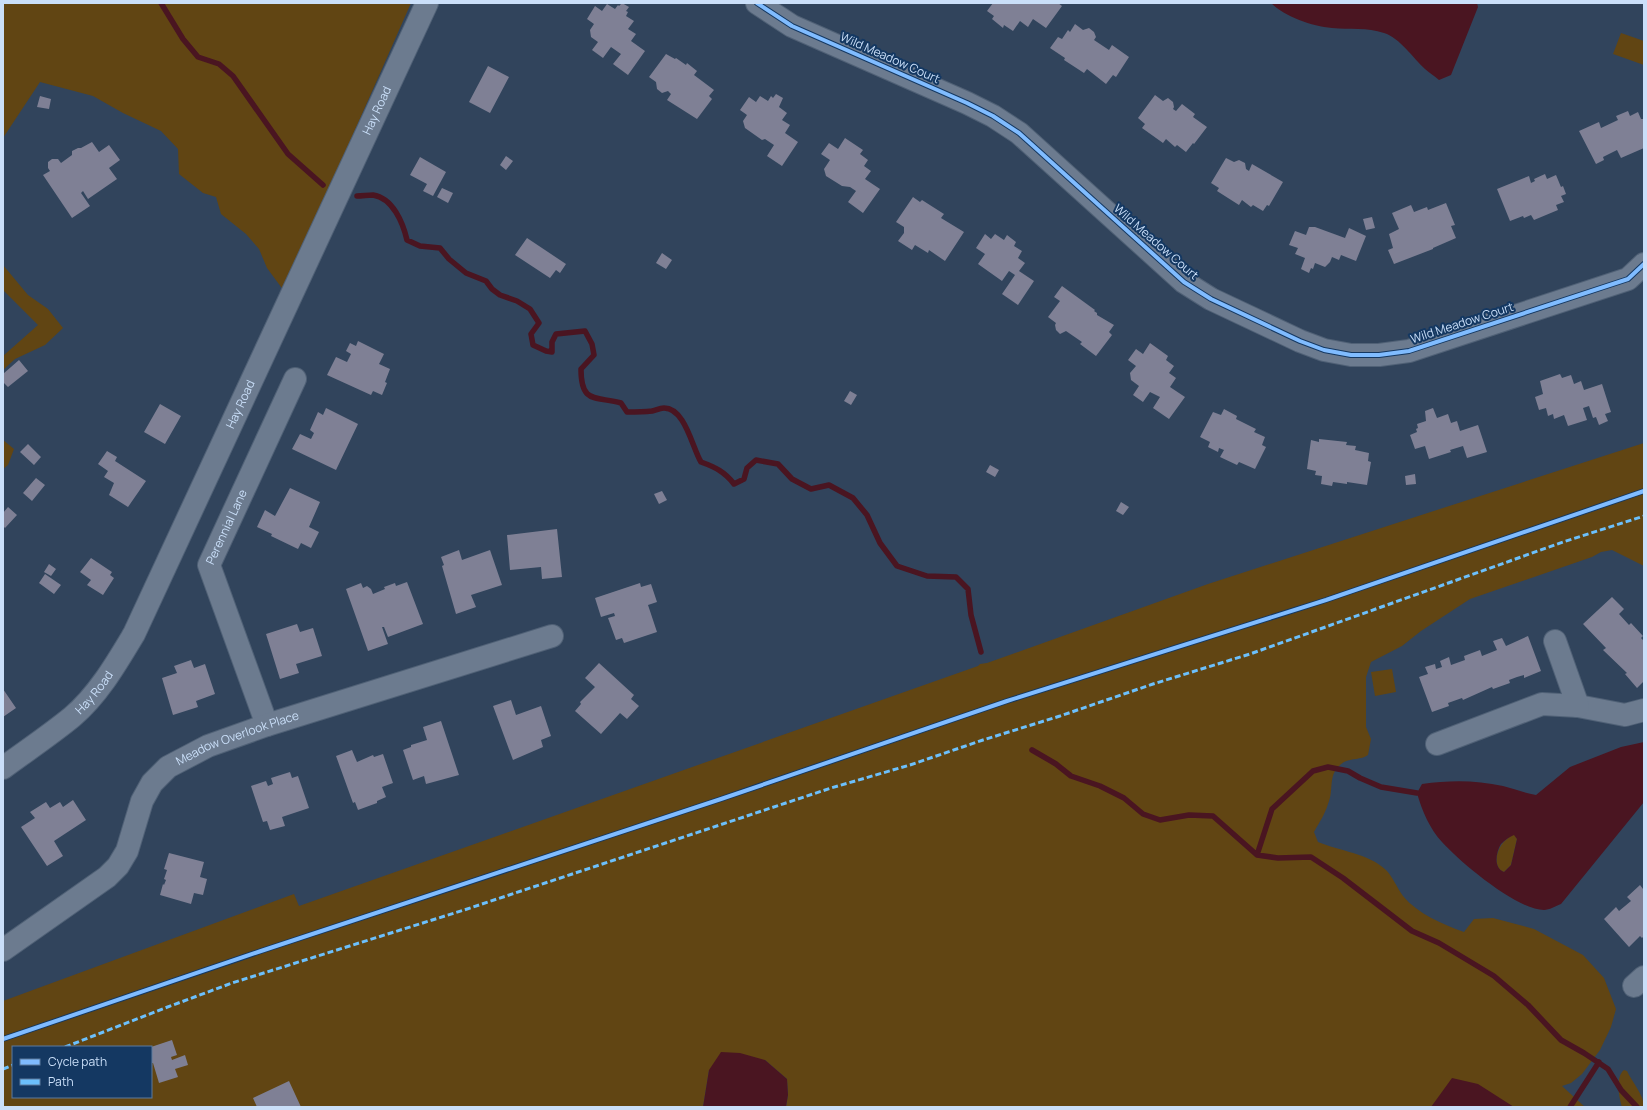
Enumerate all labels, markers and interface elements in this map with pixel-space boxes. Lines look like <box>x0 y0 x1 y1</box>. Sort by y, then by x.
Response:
street label: Wild Meadow Court <box>838 28 943 87</box>
street label: Hay Road <box>358 83 395 137</box>
street label: Wild Meadow Court <box>1110 200 1203 283</box>
street label: Wild Meadow Court <box>1408 298 1516 347</box>
street label: Hay Road <box>222 377 259 431</box>
street label: Perennial Lane <box>201 486 251 567</box>
street label: Hay Road <box>71 667 117 718</box>
street label: Meadow Overlook Place <box>173 707 301 769</box>
legend <box>12 1046 152 1098</box>
text: Cycle path <box>48 1053 107 1070</box>
text: Path <box>48 1073 74 1090</box>

